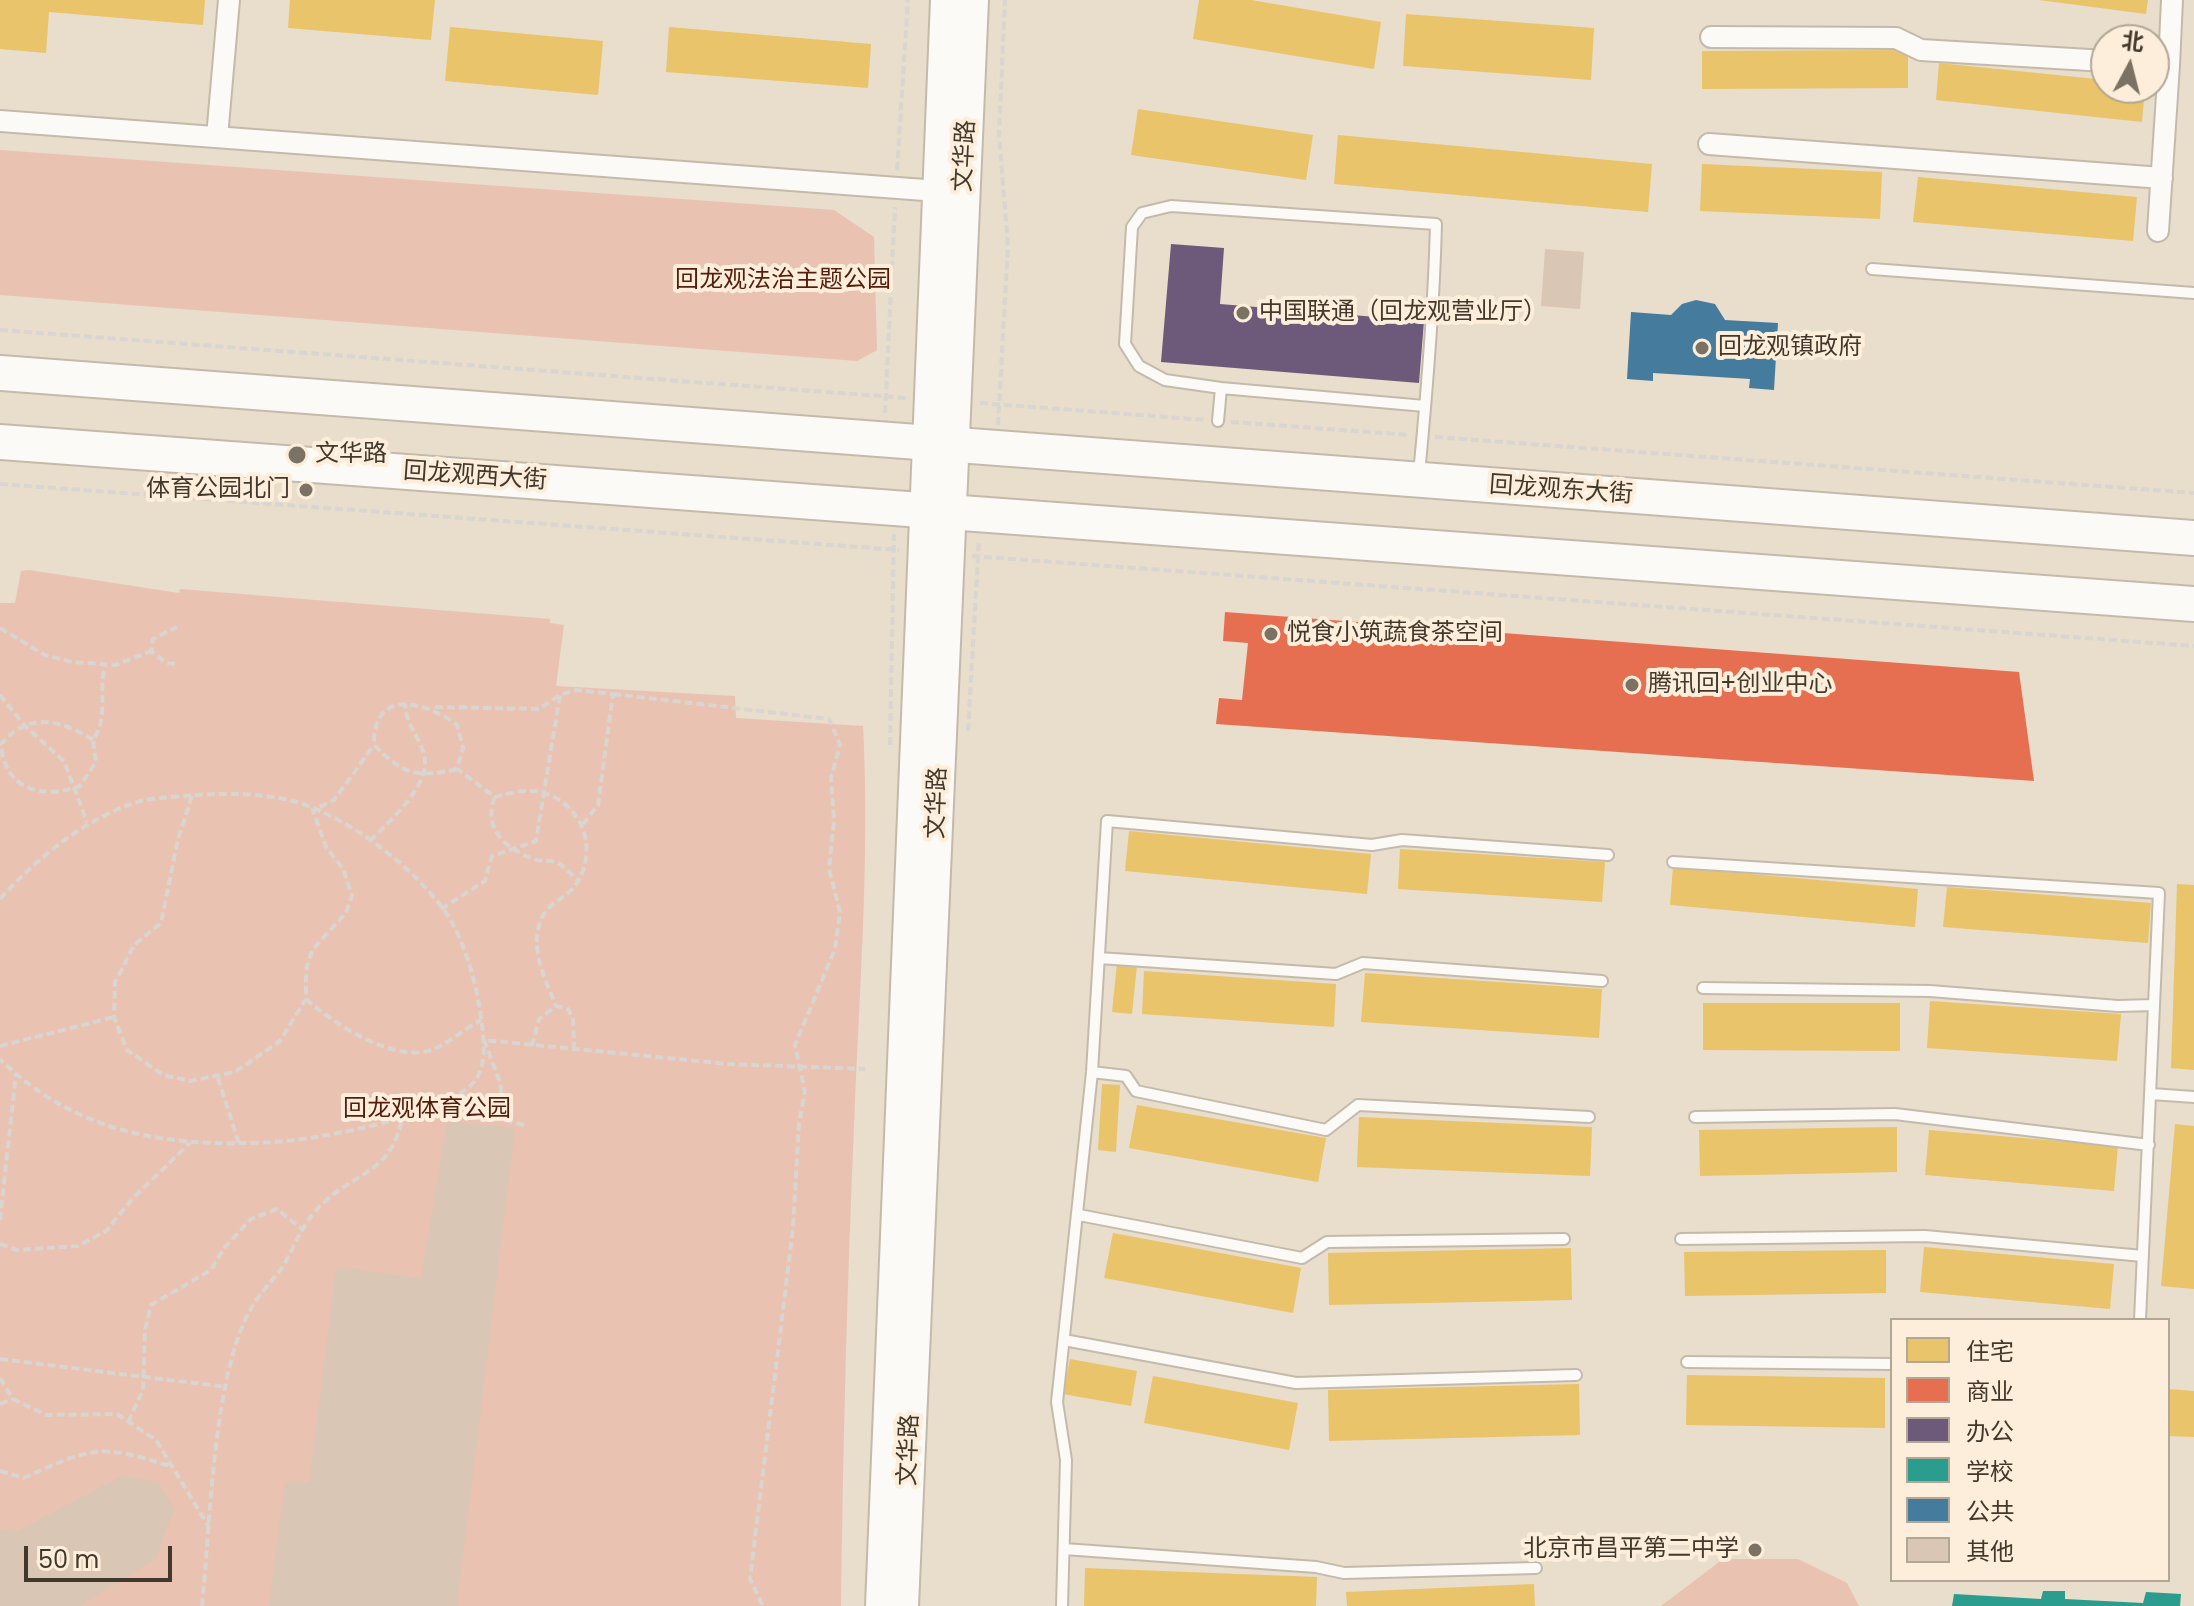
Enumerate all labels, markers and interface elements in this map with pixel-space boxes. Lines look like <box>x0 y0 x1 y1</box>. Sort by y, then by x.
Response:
north arrow <box>2090 24 2170 104</box>
text: 北 <box>2120 25 2146 58</box>
street label: 文华路 <box>950 119 982 193</box>
park label: 回龙观法治主题公园 <box>675 267 891 295</box>
place label: 中国联通（回龙观营业厅） <box>1259 299 1547 327</box>
marker: 中国联通（回龙观营业厅） <box>1234 304 1252 322</box>
place label: 回龙观镇政府 <box>1718 334 1862 362</box>
marker: 回龙观镇政府 <box>1693 339 1711 357</box>
place label: 文华路 <box>315 441 387 469</box>
marker: 文华路 <box>286 444 308 466</box>
street label: 回龙观西大街 <box>402 458 548 496</box>
street label: 回龙观东大街 <box>1488 472 1634 510</box>
place label: 体育公园北门 <box>146 476 290 504</box>
marker: 体育公园北门 <box>297 481 315 499</box>
place label: 悦食小筑蔬食茶空间 <box>1287 620 1503 648</box>
marker: 悦食小筑蔬食茶空间 <box>1262 625 1280 643</box>
place label: 腾讯回+创业中心 <box>1648 671 1832 699</box>
marker: 腾讯回+创业中心 <box>1623 676 1641 694</box>
street label: 文华路 <box>922 767 954 839</box>
park label: 回龙观体育公园 <box>343 1096 511 1124</box>
legend <box>1890 1318 2170 1582</box>
text: 住宅 <box>1966 1335 2014 1368</box>
text: 商业 <box>1966 1375 2014 1408</box>
street label: 文华路 <box>894 1414 926 1486</box>
text: 办公 <box>1966 1415 2014 1448</box>
text: 学校 <box>1966 1455 2014 1488</box>
text: 公共 <box>1966 1495 2014 1528</box>
scale bar <box>28 1530 176 1580</box>
text: 其他 <box>1966 1535 2014 1568</box>
place label: 北京市昌平第二中学 <box>1523 1536 1739 1564</box>
marker: 北京市昌平第二中学 <box>1746 1541 1764 1559</box>
text: 50 m <box>38 1543 99 1576</box>

